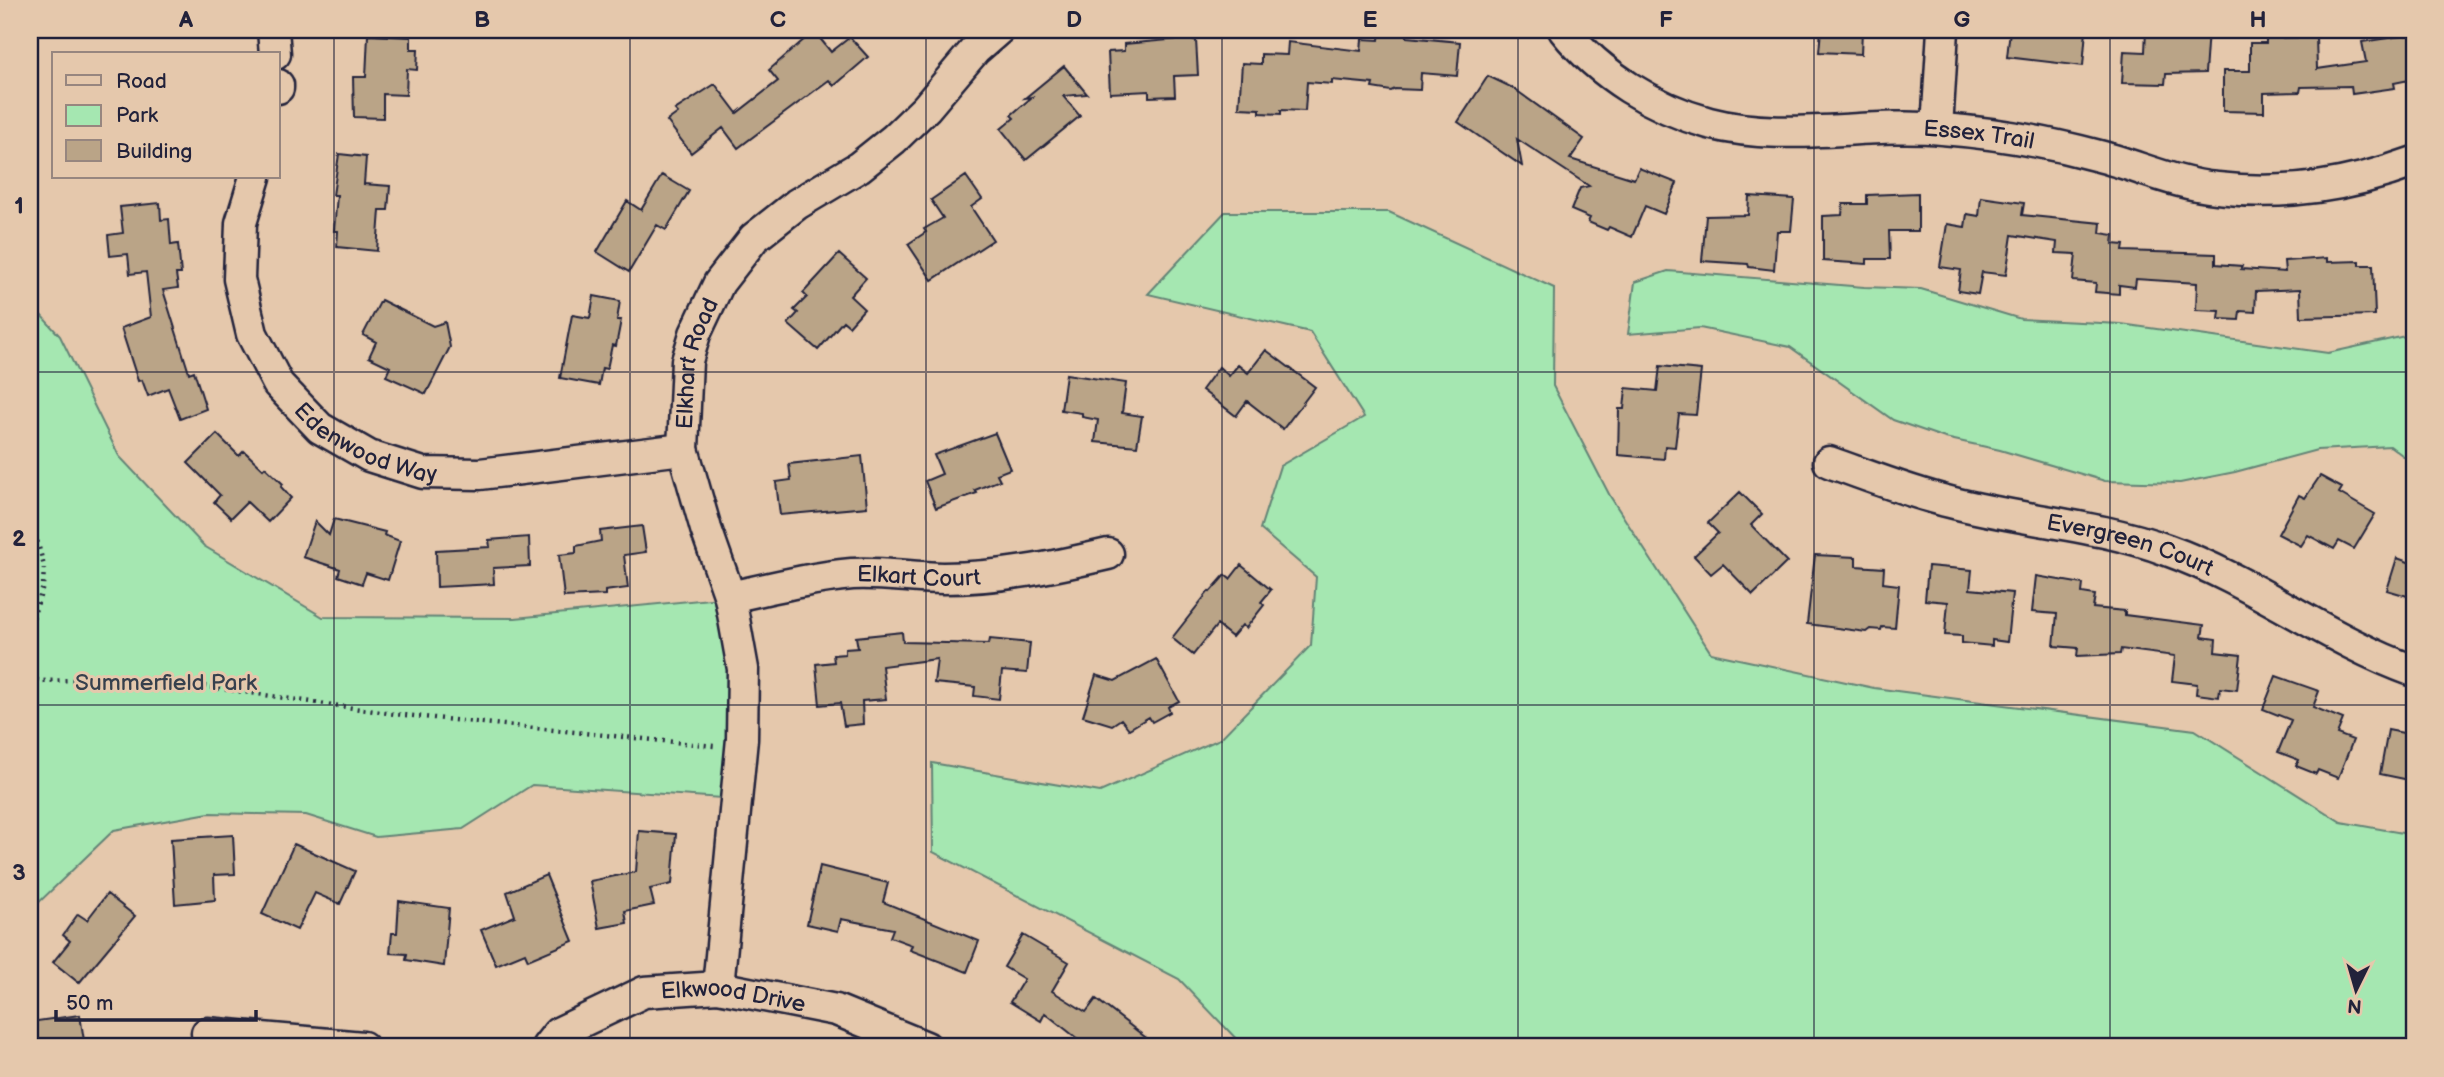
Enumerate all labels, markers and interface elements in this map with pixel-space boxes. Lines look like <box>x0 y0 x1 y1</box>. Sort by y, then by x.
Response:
text: A <box>178 6 194 34</box>
text: B <box>474 6 490 34</box>
text: C <box>770 6 786 34</box>
text: D <box>1066 6 1082 34</box>
text: E <box>1363 6 1378 34</box>
text: F <box>1659 6 1673 34</box>
text: G <box>1954 6 1971 34</box>
text: H <box>2249 6 2267 34</box>
legend <box>52 52 280 178</box>
text: Road <box>116 69 167 94</box>
text: Park <box>116 103 159 128</box>
street label: Essex Trail <box>1923 115 2037 156</box>
text: Building <box>116 139 192 164</box>
text: 1 <box>14 192 24 220</box>
street label: Elkhart Road <box>671 294 725 430</box>
street label: Edenwood Way <box>288 397 438 488</box>
street label: Evergreen Court <box>2045 508 2218 583</box>
text: 2 <box>12 525 26 553</box>
street label: Elkart Court <box>857 561 982 593</box>
park label: Summerfield Park <box>75 669 258 697</box>
text: 3 <box>12 859 26 887</box>
north arrow <box>2322 954 2392 1024</box>
street label: Elkwood Drive <box>660 974 808 1019</box>
scale bar <box>56 979 256 1023</box>
text: 50 m <box>66 991 113 1016</box>
text: N <box>2347 993 2363 1018</box>

